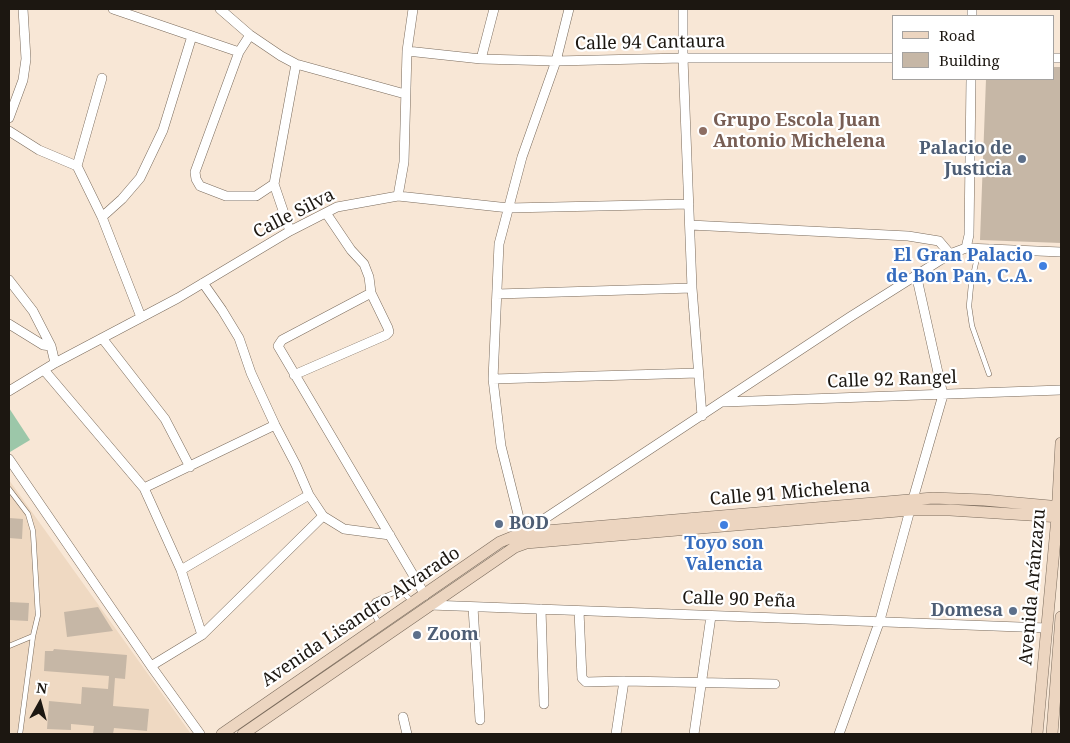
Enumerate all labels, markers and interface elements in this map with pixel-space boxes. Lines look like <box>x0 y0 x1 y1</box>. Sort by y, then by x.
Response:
legend <box>892 15 1055 80</box>
text: Road <box>939 25 975 45</box>
street label: Calle 94 Cantaura <box>575 31 725 55</box>
text: Building <box>939 50 1000 70</box>
place label: Grupo Escola Juan Antonio Michelena <box>713 110 886 152</box>
marker: Grupo Escola Juan Antonio Michelena <box>697 125 709 137</box>
place label: Palacio de Justicia <box>919 138 1012 180</box>
marker: Palacio de Justicia <box>1016 153 1028 165</box>
street label: Calle Silva <box>250 184 338 244</box>
place label: El Gran Palacio de Bon Pan, C.A. <box>886 245 1033 288</box>
marker: El Gran Palacio de Bon Pan, C.A. <box>1037 260 1049 272</box>
street label: Calle 92 Rangel <box>827 367 957 393</box>
street label: Calle 91 Michelena <box>709 475 871 511</box>
street label: Avenida Aránzazu <box>1015 508 1051 666</box>
place label: BOD <box>509 513 549 535</box>
marker: BOD <box>493 518 505 530</box>
marker: Toyo son Valencia <box>718 519 730 531</box>
place label: Toyo son Valencia <box>684 533 764 576</box>
street label: Avenida Lisandro Alvarado <box>258 542 464 692</box>
street label: Calle 90 Peña <box>682 587 796 613</box>
place label: Domesa <box>931 600 1003 622</box>
marker: Domesa <box>1007 605 1019 617</box>
place label: Zoom <box>427 624 479 646</box>
marker: Zoom <box>411 629 423 641</box>
north arrow <box>15 678 65 728</box>
text: N <box>35 678 49 698</box>

